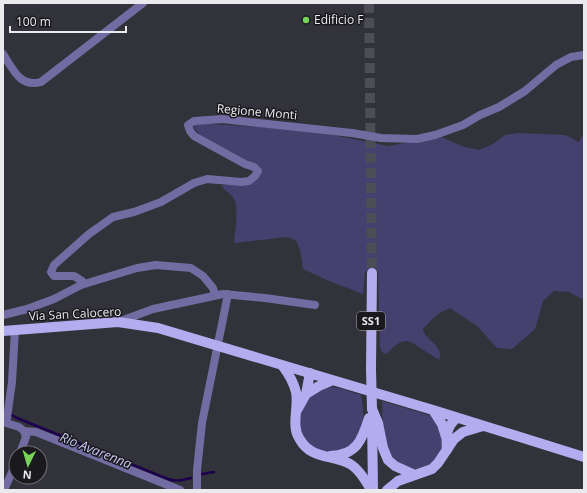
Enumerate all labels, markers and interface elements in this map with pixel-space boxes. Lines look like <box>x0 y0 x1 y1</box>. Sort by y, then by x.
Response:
scale bar <box>10 8 126 34</box>
place label: Edificio F <box>314 11 363 28</box>
text: 100 m <box>16 13 51 30</box>
marker: Edificio F <box>301 15 311 25</box>
street label: Regione Monti <box>216 100 298 123</box>
street label: Via San Calocero <box>28 303 122 324</box>
road number: SS1 <box>357 312 385 330</box>
water label: Rio Avarenna <box>57 427 135 473</box>
north arrow <box>8 445 48 485</box>
text: N <box>22 468 32 483</box>

